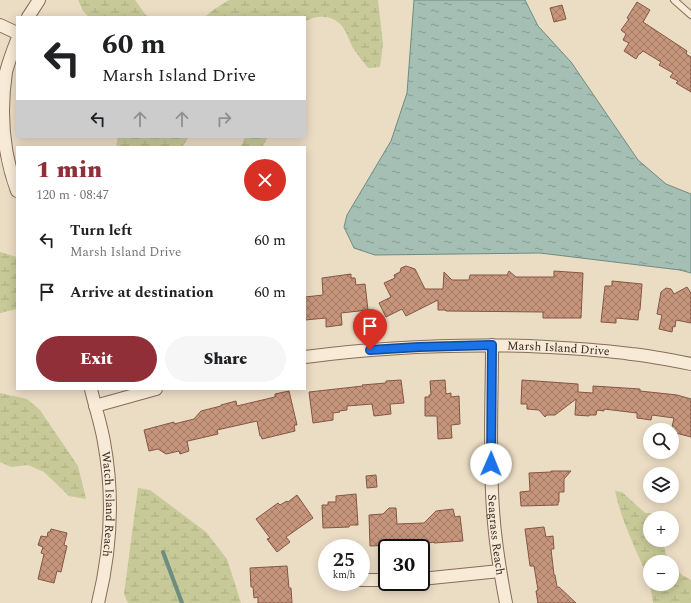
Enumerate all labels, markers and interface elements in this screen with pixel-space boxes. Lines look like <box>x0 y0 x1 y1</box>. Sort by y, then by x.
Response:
text: 60 m <box>102 23 166 66</box>
icon: left <box>36 32 88 84</box>
text: Marsh Island Drive <box>102 62 256 89</box>
icon: left <box>87 108 109 130</box>
icon: ahead <box>129 108 151 130</box>
icon: ahead <box>171 108 193 130</box>
icon: right <box>213 108 235 130</box>
text: 1 min <box>36 152 102 188</box>
button: close <box>244 159 286 201</box>
text: 120 m · 08:47 <box>36 185 109 205</box>
text: Turn left <box>70 219 132 242</box>
icon: left <box>36 229 58 251</box>
text: 60 m <box>254 229 286 252</box>
text: Marsh Island Drive <box>70 242 181 262</box>
icon: arrive <box>36 281 58 303</box>
text: Arrive at destination <box>70 281 214 304</box>
text: 60 m <box>254 281 286 304</box>
pin <box>353 309 387 350</box>
icon: arrive <box>359 315 381 337</box>
button: Exit <box>36 336 157 382</box>
button: Share <box>165 336 286 382</box>
street label: Marsh Island Drive <box>507 337 611 361</box>
map controls <box>643 423 679 591</box>
button: search <box>643 423 679 459</box>
position arrow <box>470 443 512 485</box>
street label: Watch Island Reach <box>96 450 119 558</box>
button: layers <box>643 467 679 503</box>
street label: Seagrass Reach <box>482 494 510 577</box>
button: + <box>643 511 679 547</box>
speed limit sign: 30 <box>378 539 430 591</box>
text: 25 <box>333 545 355 575</box>
button: − <box>643 555 679 591</box>
text: km/h <box>333 567 355 583</box>

